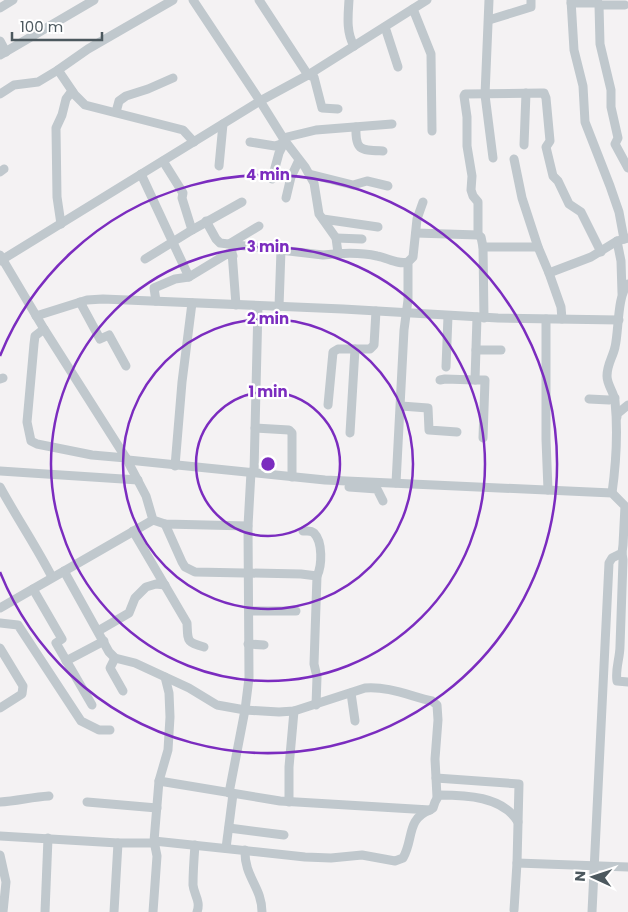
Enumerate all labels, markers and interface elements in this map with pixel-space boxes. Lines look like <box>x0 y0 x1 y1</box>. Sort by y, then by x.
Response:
scale bar <box>12 10 102 42</box>
text: 100 m <box>20 16 63 37</box>
text: 4 min <box>246 164 290 185</box>
text: 3 min <box>247 236 289 257</box>
text: 2 min <box>247 308 289 329</box>
text: 1 min <box>248 381 288 402</box>
centre of rings <box>259 455 277 473</box>
north arrow <box>568 852 618 902</box>
text: N <box>570 871 590 882</box>

